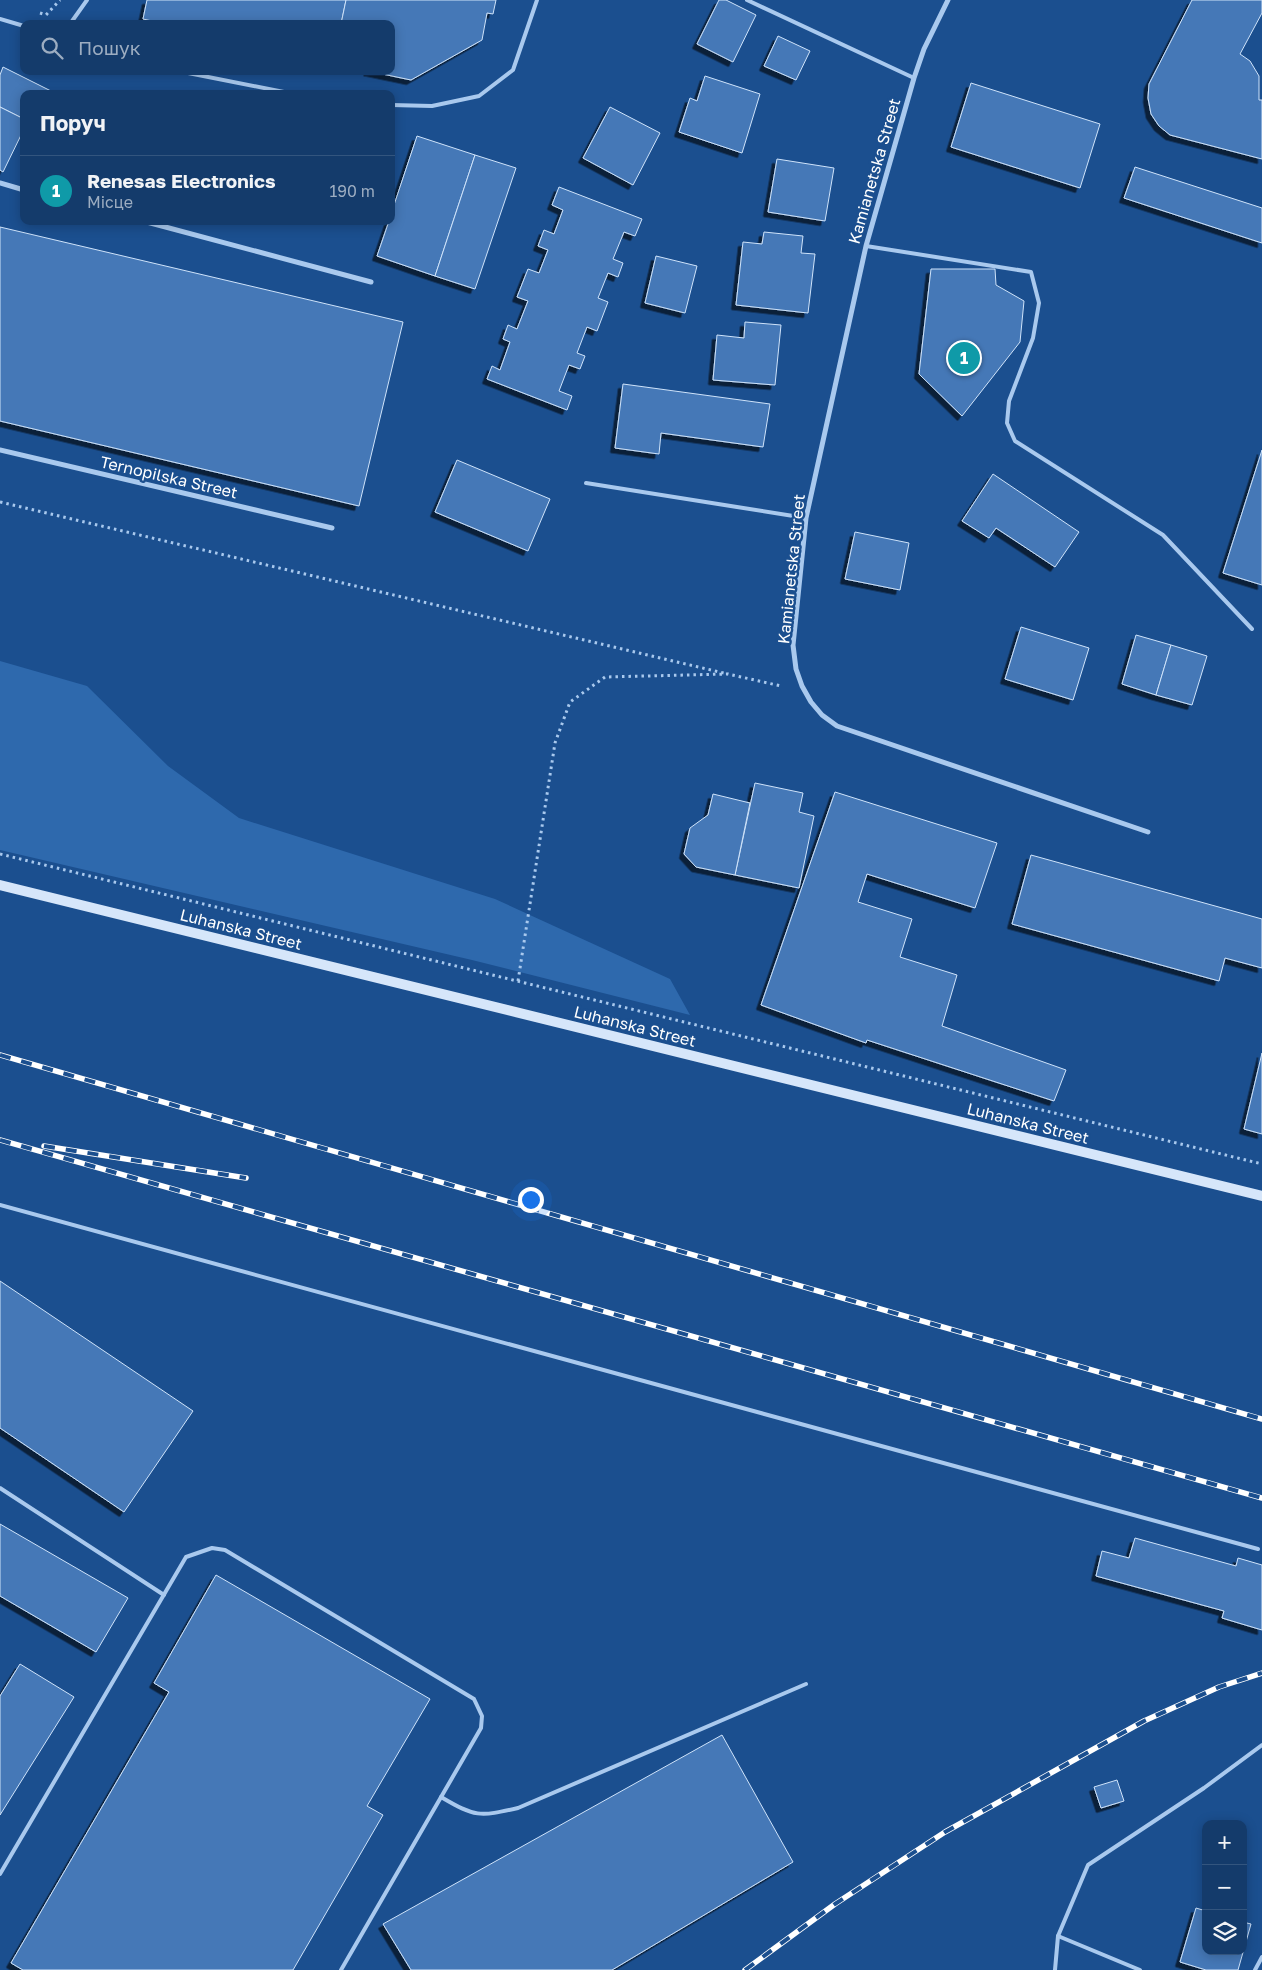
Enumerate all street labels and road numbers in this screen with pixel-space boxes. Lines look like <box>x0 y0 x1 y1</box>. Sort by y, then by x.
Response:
street label: Kamianetska Street <box>844 96 904 246</box>
street label: Ternopilska Street <box>98 451 240 503</box>
street label: Kamianetska Street <box>773 493 809 645</box>
street label: Luhanska Street <box>178 904 304 954</box>
street label: Luhanska Street <box>572 1001 698 1051</box>
street label: Luhanska Street <box>965 1098 1091 1148</box>

